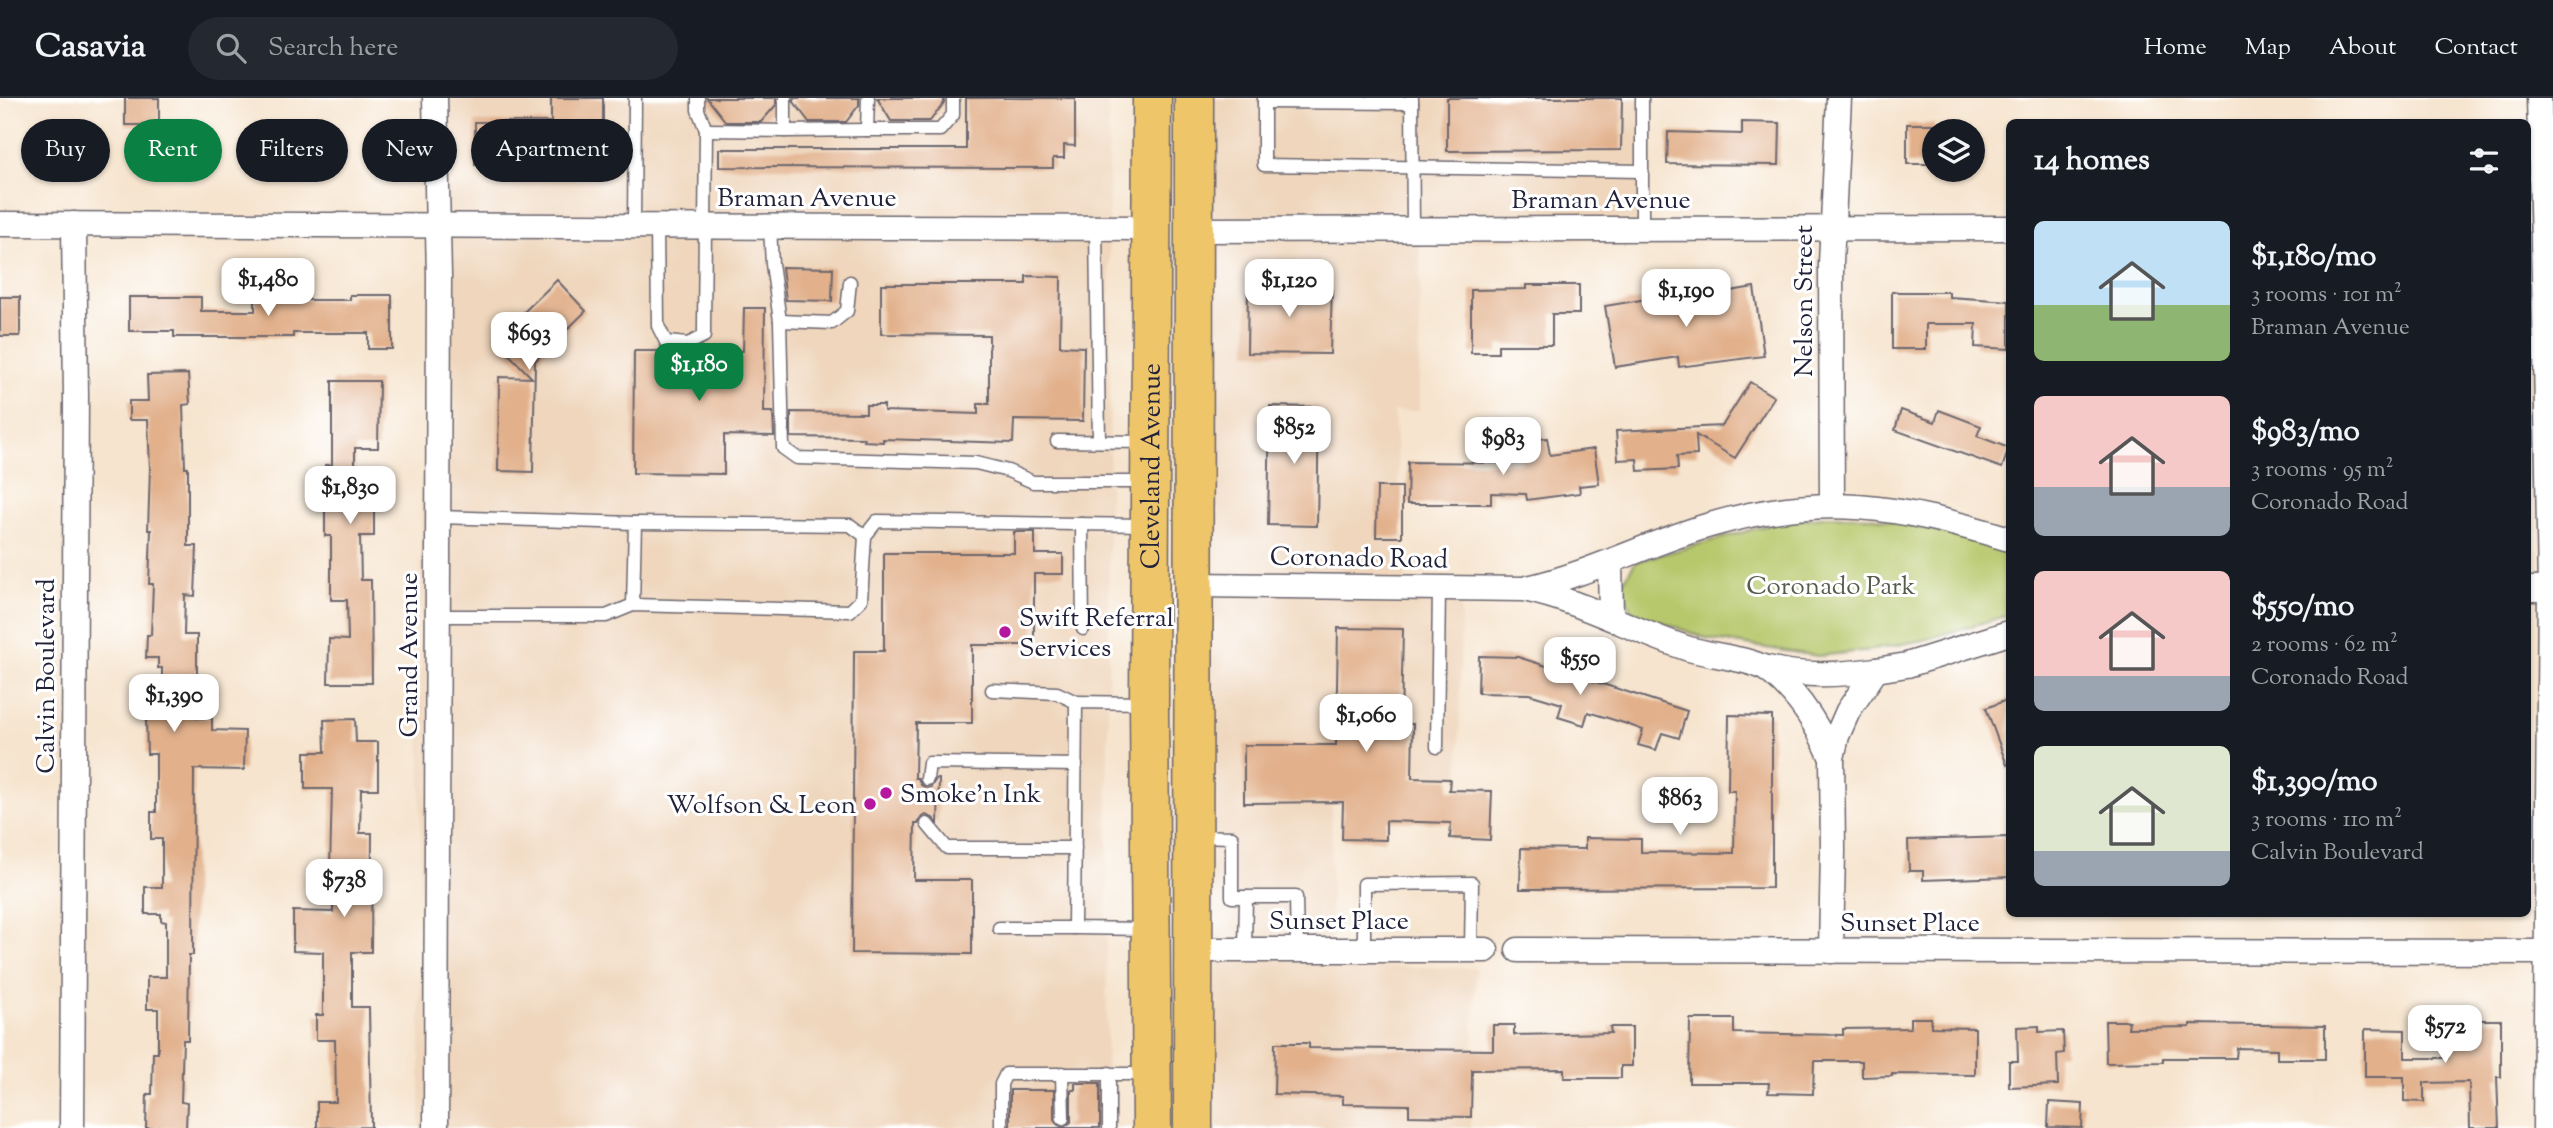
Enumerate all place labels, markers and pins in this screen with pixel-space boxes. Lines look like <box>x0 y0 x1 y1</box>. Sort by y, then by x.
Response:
pin: $1,480 <box>211 258 325 318</box>
pin: $1,120 <box>1232 260 1346 319</box>
pin: $1,190 <box>1629 270 1743 329</box>
pin: $693 <box>488 313 570 372</box>
pin: $1,180 <box>642 344 756 403</box>
pin: $852 <box>1253 406 1335 466</box>
pin: $983 <box>1462 418 1544 477</box>
pin: $1,830 <box>293 466 407 526</box>
place label: Swift Referral Services <box>1019 601 1174 668</box>
marker: Swift Referral Services <box>997 624 1013 640</box>
pin: $550 <box>1539 638 1621 697</box>
pin: $1,390 <box>117 674 231 734</box>
pin: $1,060 <box>1309 694 1423 754</box>
place label: Smoke’n Ink <box>900 777 1041 814</box>
pin: $863 <box>1639 778 1721 837</box>
marker: Smoke’n Ink <box>878 785 894 801</box>
place label: Wolfson & Leon <box>666 788 856 825</box>
marker: Wolfson & Leon <box>862 796 878 812</box>
pin: $738 <box>303 860 385 919</box>
pin: $572 <box>2404 1006 2486 1065</box>

